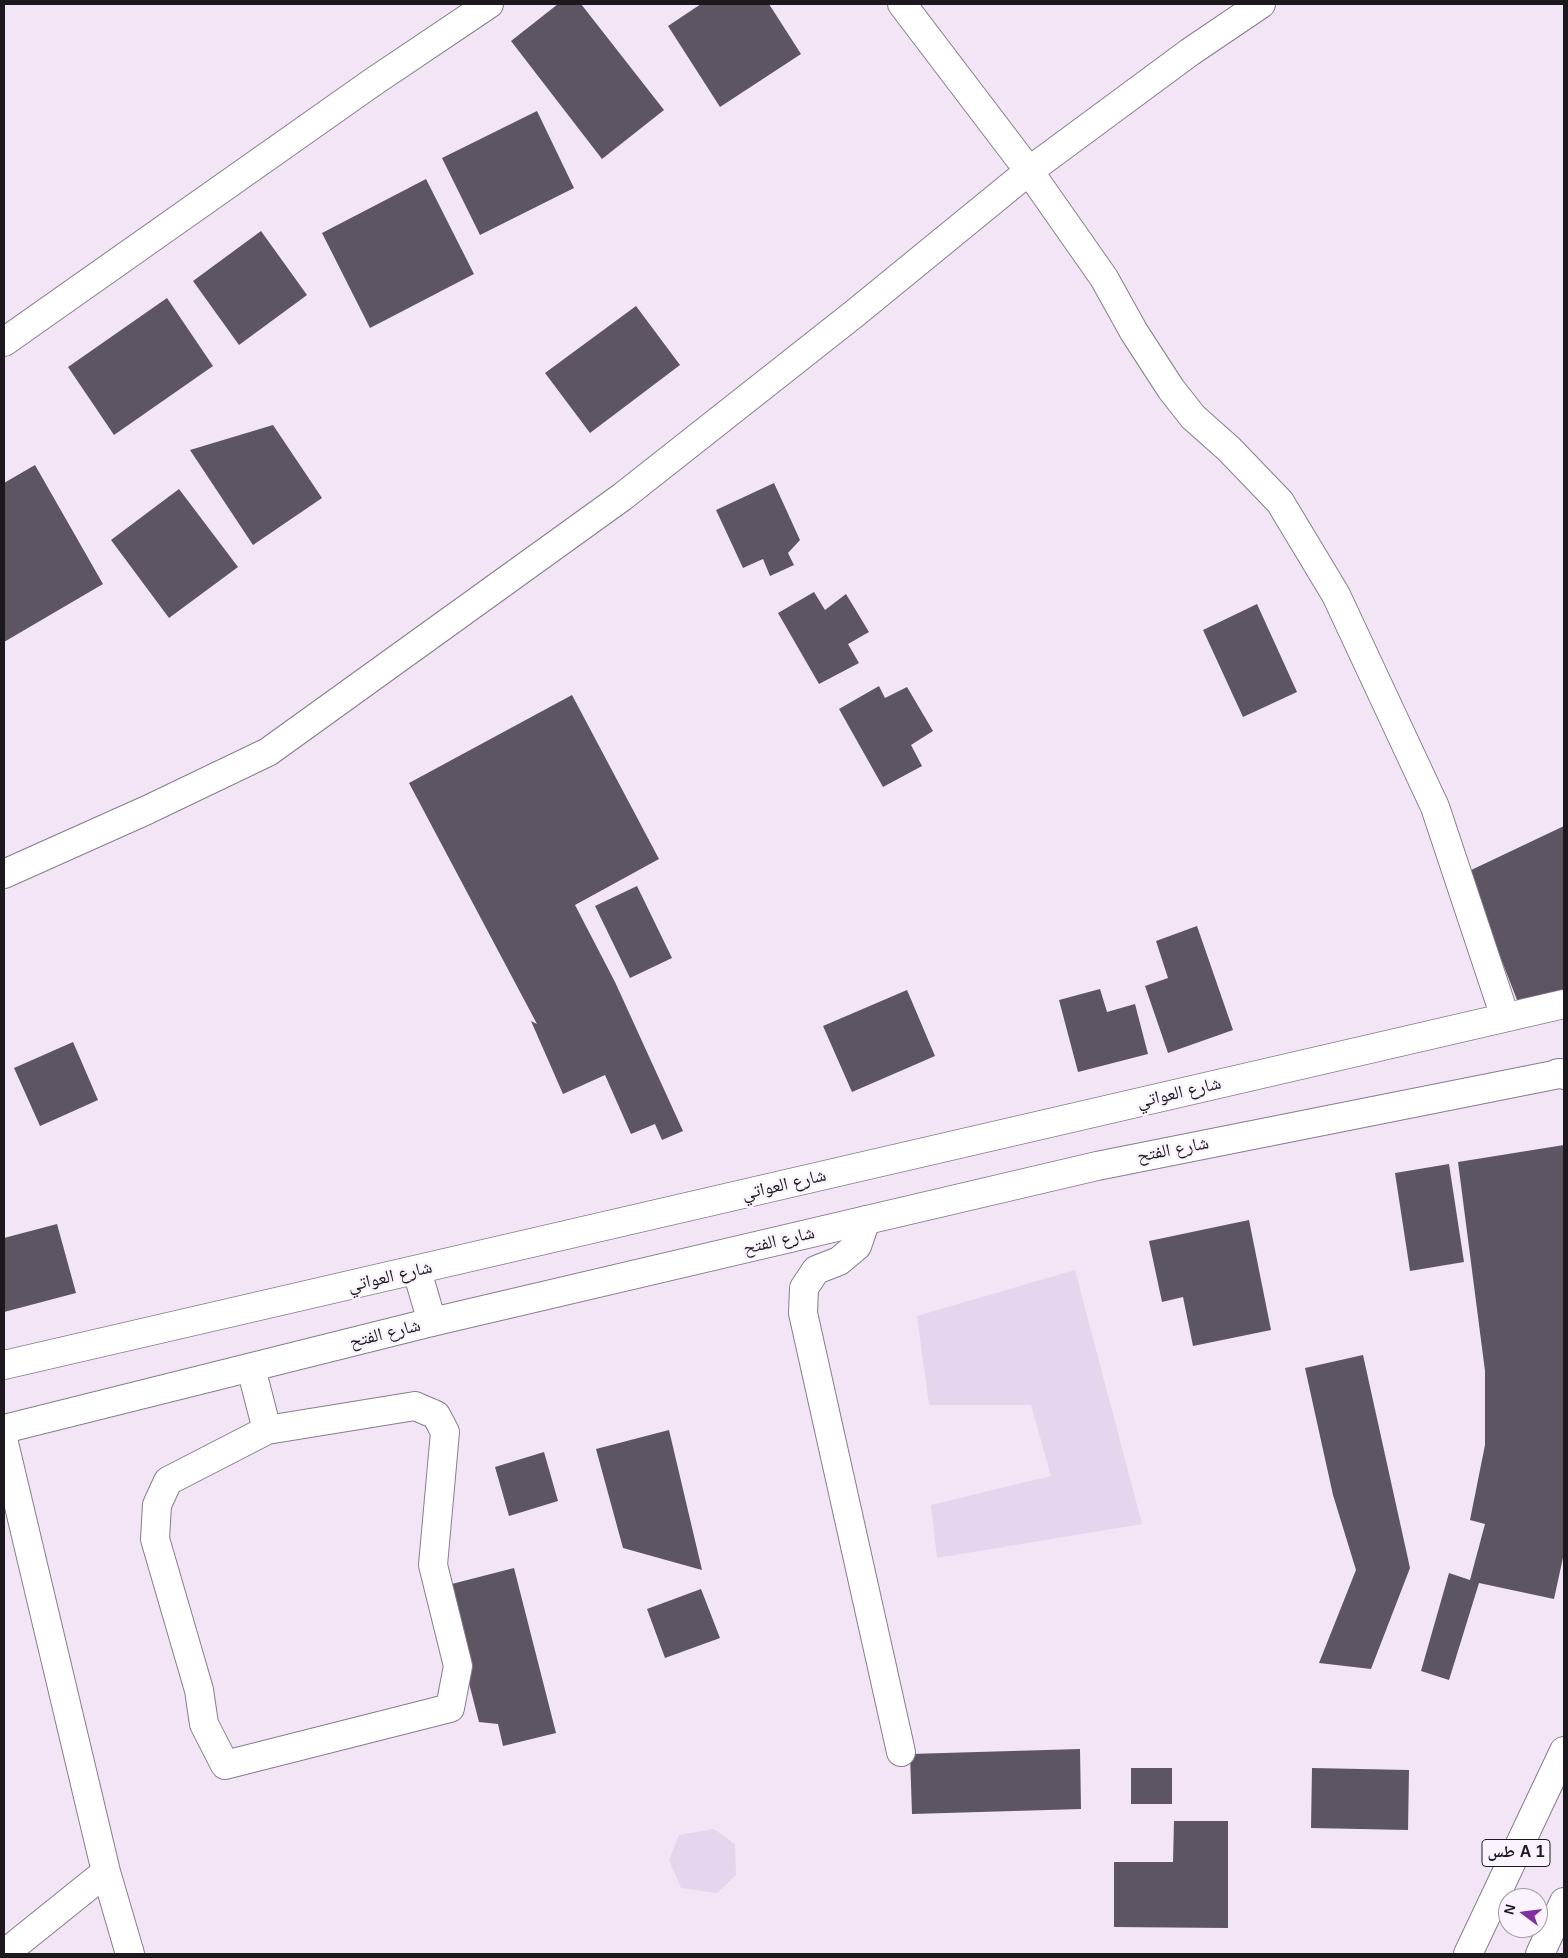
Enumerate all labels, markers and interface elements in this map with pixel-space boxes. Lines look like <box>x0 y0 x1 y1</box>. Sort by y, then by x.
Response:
street label: شارع العواتي <box>1135 1073 1223 1113</box>
street label: شارع الفتح <box>1135 1132 1211 1168</box>
street label: شارع العواتي <box>740 1165 828 1205</box>
street label: شارع الفتح <box>741 1222 817 1260</box>
street label: شارع العواتي <box>346 1257 434 1297</box>
street label: شارع الفتح <box>347 1315 423 1353</box>
road number: طس A 1 <box>1482 1840 1550 1866</box>
north arrow <box>1498 1888 1548 1938</box>
text: N <box>1500 1902 1519 1916</box>

